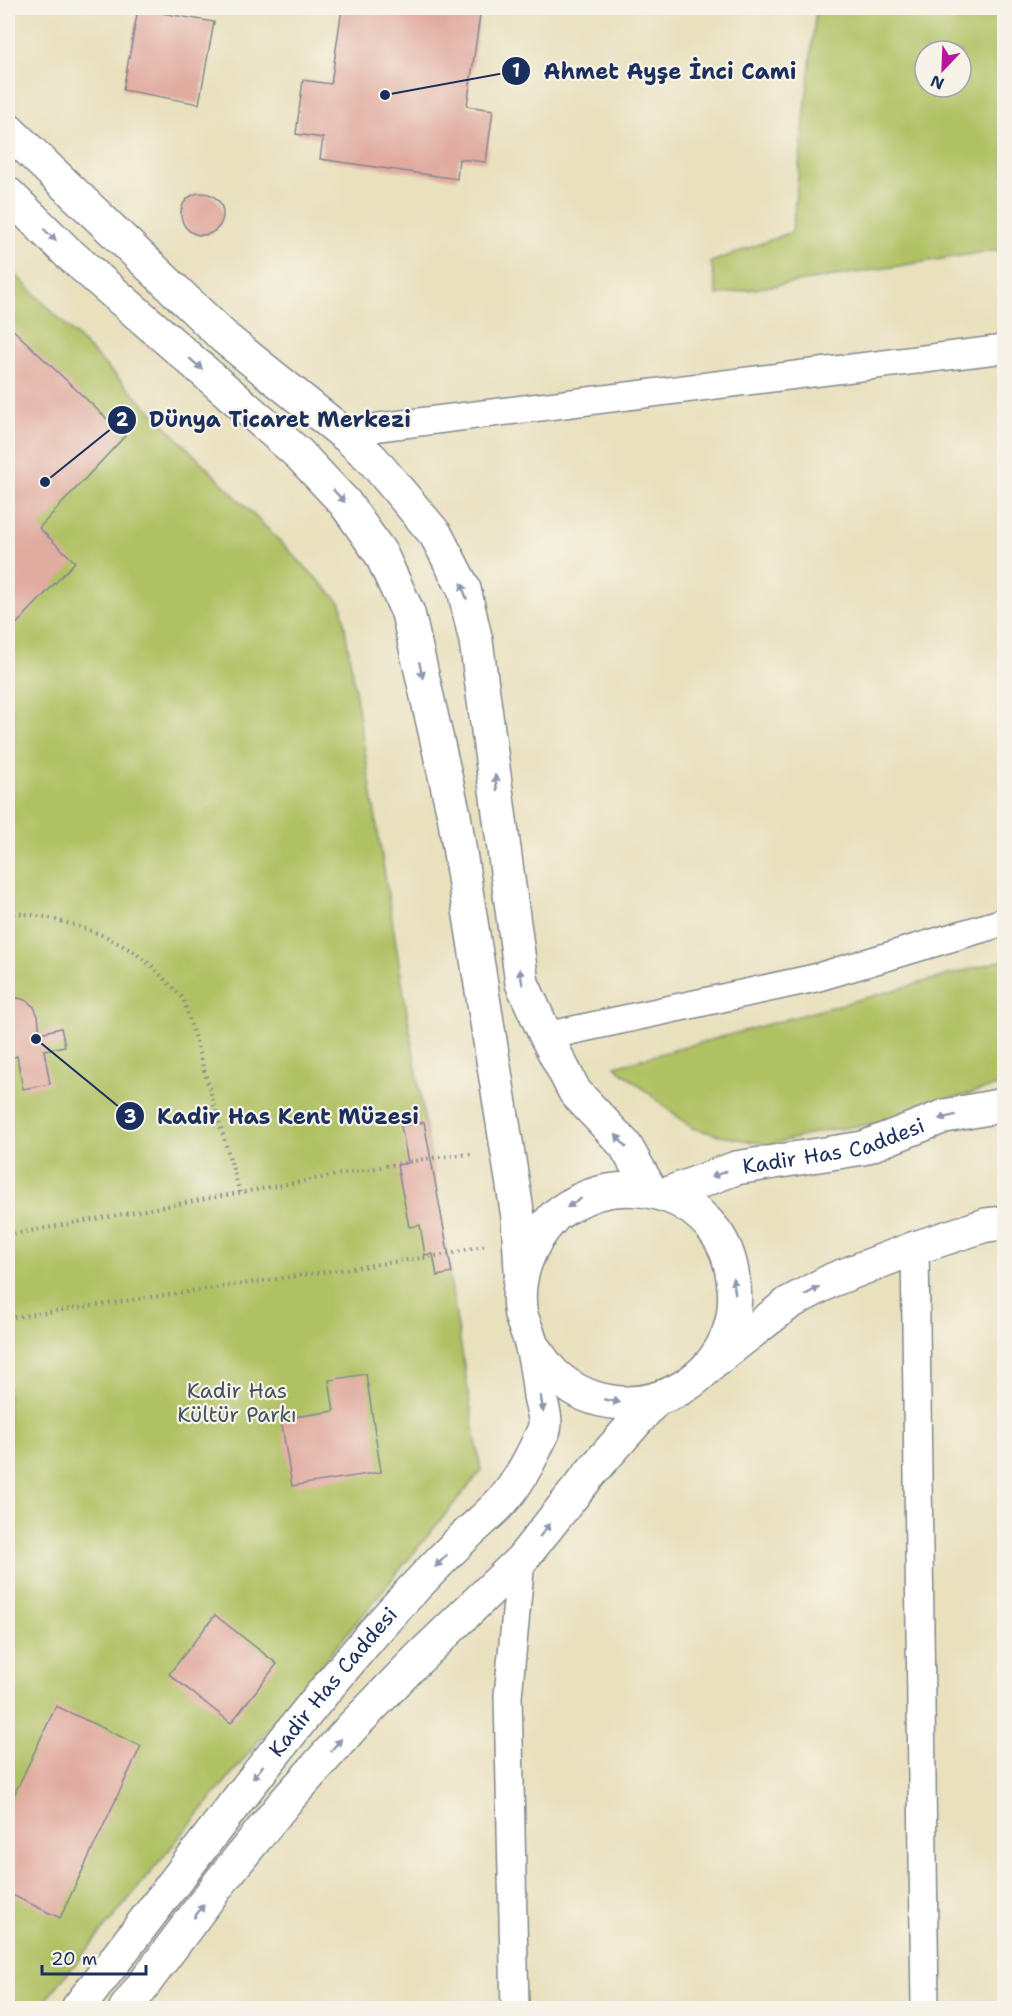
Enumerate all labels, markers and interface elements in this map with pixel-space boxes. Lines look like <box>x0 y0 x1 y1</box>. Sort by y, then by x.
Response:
north arrow <box>913 39 973 99</box>
callout: Ahmet Ayşe İnci Cami <box>501 51 808 91</box>
text: Ahmet Ayşe İnci Cami <box>544 56 796 86</box>
text: 1 <box>512 59 520 83</box>
text: N <box>927 70 947 94</box>
one-way arrow <box>42 227 56 241</box>
one-way arrow <box>188 357 203 371</box>
callout: Dünya Ticaret Merkezi <box>107 400 423 440</box>
text: Dünya Ticaret Merkezi <box>149 405 411 434</box>
text: 2 <box>116 408 129 432</box>
one-way arrow <box>331 489 345 503</box>
one-way arrow <box>458 582 468 600</box>
one-way arrow <box>417 661 426 680</box>
one-way arrow <box>491 774 500 793</box>
one-way arrow <box>516 967 525 986</box>
callout: Kadir Has Kent Müzesi <box>115 1096 431 1136</box>
text: Kadir Has Kent Müzesi <box>157 1102 419 1131</box>
text: 3 <box>124 1105 136 1129</box>
street label: Kadir Has Caddesi <box>740 1111 929 1181</box>
one-way arrow <box>938 1112 956 1122</box>
one-way arrow <box>614 1133 627 1149</box>
one-way arrow <box>710 1170 728 1180</box>
one-way arrow <box>566 1198 582 1209</box>
one-way arrow <box>730 1277 739 1296</box>
one-way arrow <box>804 1286 821 1296</box>
park label: Kadir Has Kültür Parkı <box>177 1377 297 1429</box>
one-way arrow <box>538 1395 547 1414</box>
one-way arrow <box>603 1397 622 1406</box>
one-way arrow <box>538 1522 550 1537</box>
one-way arrow <box>434 1553 448 1567</box>
street label: Kadir Has Caddesi <box>263 1601 404 1763</box>
one-way arrow <box>329 1738 342 1753</box>
one-way arrow <box>253 1764 265 1779</box>
one-way arrow <box>193 1904 205 1920</box>
scale bar <box>42 1938 146 1976</box>
text: 20 m <box>51 1947 97 1971</box>

